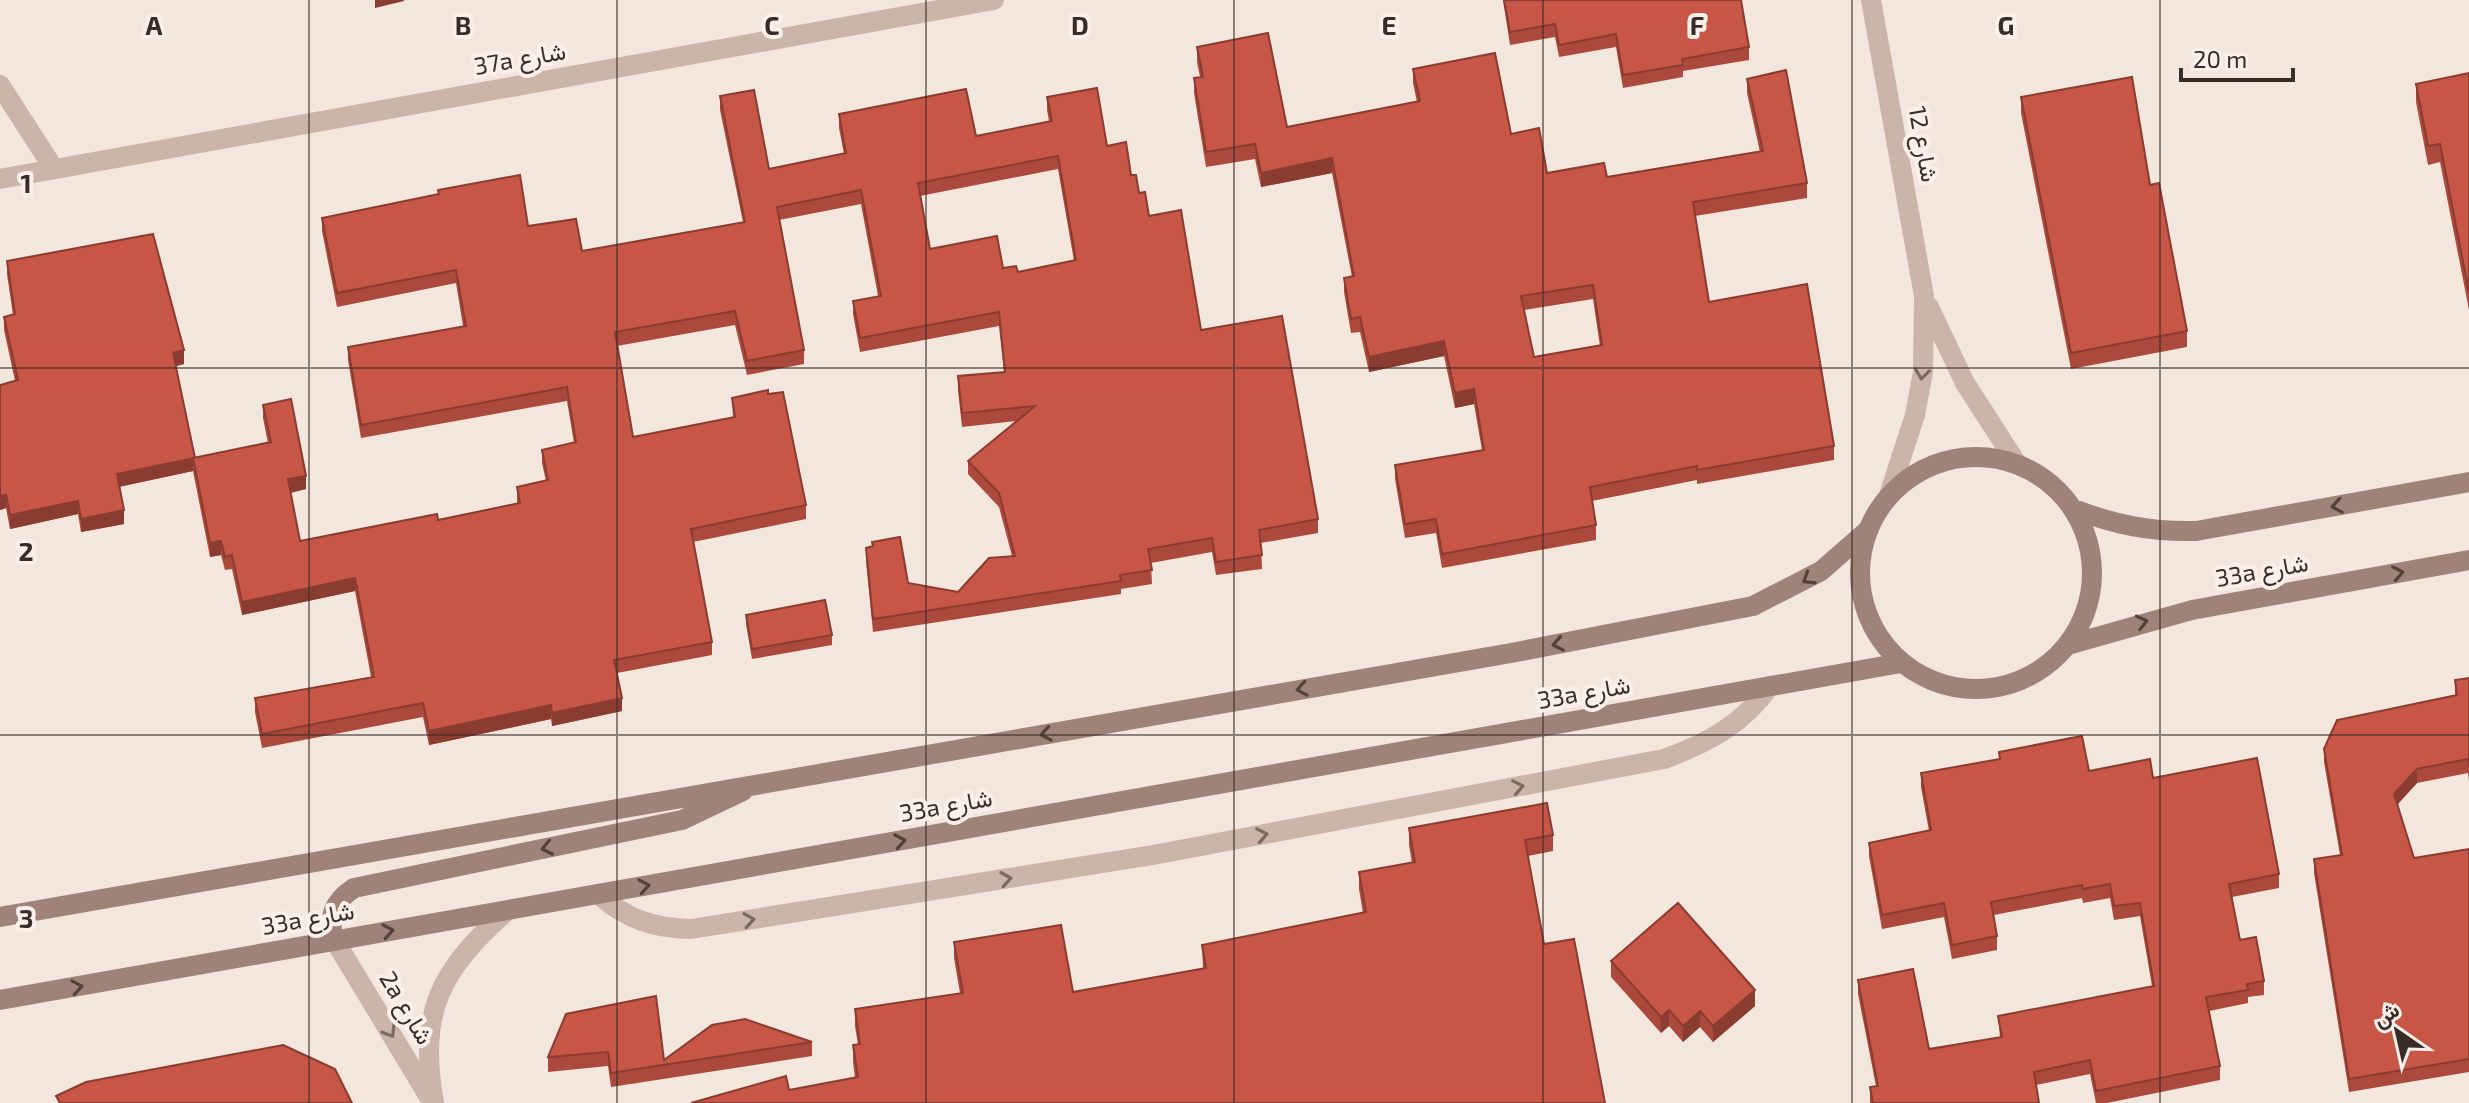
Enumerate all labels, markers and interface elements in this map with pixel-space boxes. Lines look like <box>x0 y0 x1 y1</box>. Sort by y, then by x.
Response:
text: A <box>146 9 163 40</box>
text: B <box>455 9 471 40</box>
text: C <box>764 9 780 40</box>
text: D <box>1071 9 1089 40</box>
text: E <box>1381 9 1397 40</box>
text: F <box>1690 9 1704 40</box>
text: G <box>1998 9 2014 40</box>
scale bar <box>2181 32 2293 82</box>
street label: 37a شارع <box>472 35 568 83</box>
text: 20 m <box>2193 44 2247 73</box>
street label: شارع 12 <box>1901 103 1945 185</box>
text: 1 <box>20 167 32 198</box>
one-way arrow <box>1913 368 1930 381</box>
one-way arrow <box>2330 496 2344 513</box>
text: 2 <box>18 535 34 566</box>
street label: 33a شارع <box>2213 547 2311 595</box>
one-way arrow <box>2391 565 2404 582</box>
one-way arrow <box>1802 570 1817 585</box>
one-way arrow <box>2135 615 2149 632</box>
one-way arrow <box>1551 634 1565 651</box>
street label: 33a شارع <box>1535 669 1633 717</box>
one-way arrow <box>1295 680 1309 697</box>
one-way arrow <box>1039 724 1053 741</box>
one-way arrow <box>1511 779 1525 796</box>
street label: 33a شارع <box>897 782 995 830</box>
one-way arrow <box>1256 827 1269 844</box>
one-way arrow <box>893 833 907 850</box>
one-way arrow <box>541 839 554 856</box>
one-way arrow <box>999 871 1013 888</box>
one-way arrow <box>637 878 651 895</box>
street label: 33a شارع <box>259 895 357 943</box>
text: 3 <box>19 902 33 933</box>
one-way arrow <box>743 912 756 929</box>
one-way arrow <box>381 924 395 941</box>
street label: 2a شارع <box>372 965 440 1051</box>
one-way arrow <box>70 979 84 996</box>
north arrow <box>2357 991 2437 1071</box>
text: ش <box>2367 995 2405 1033</box>
one-way arrow <box>380 1023 396 1038</box>

